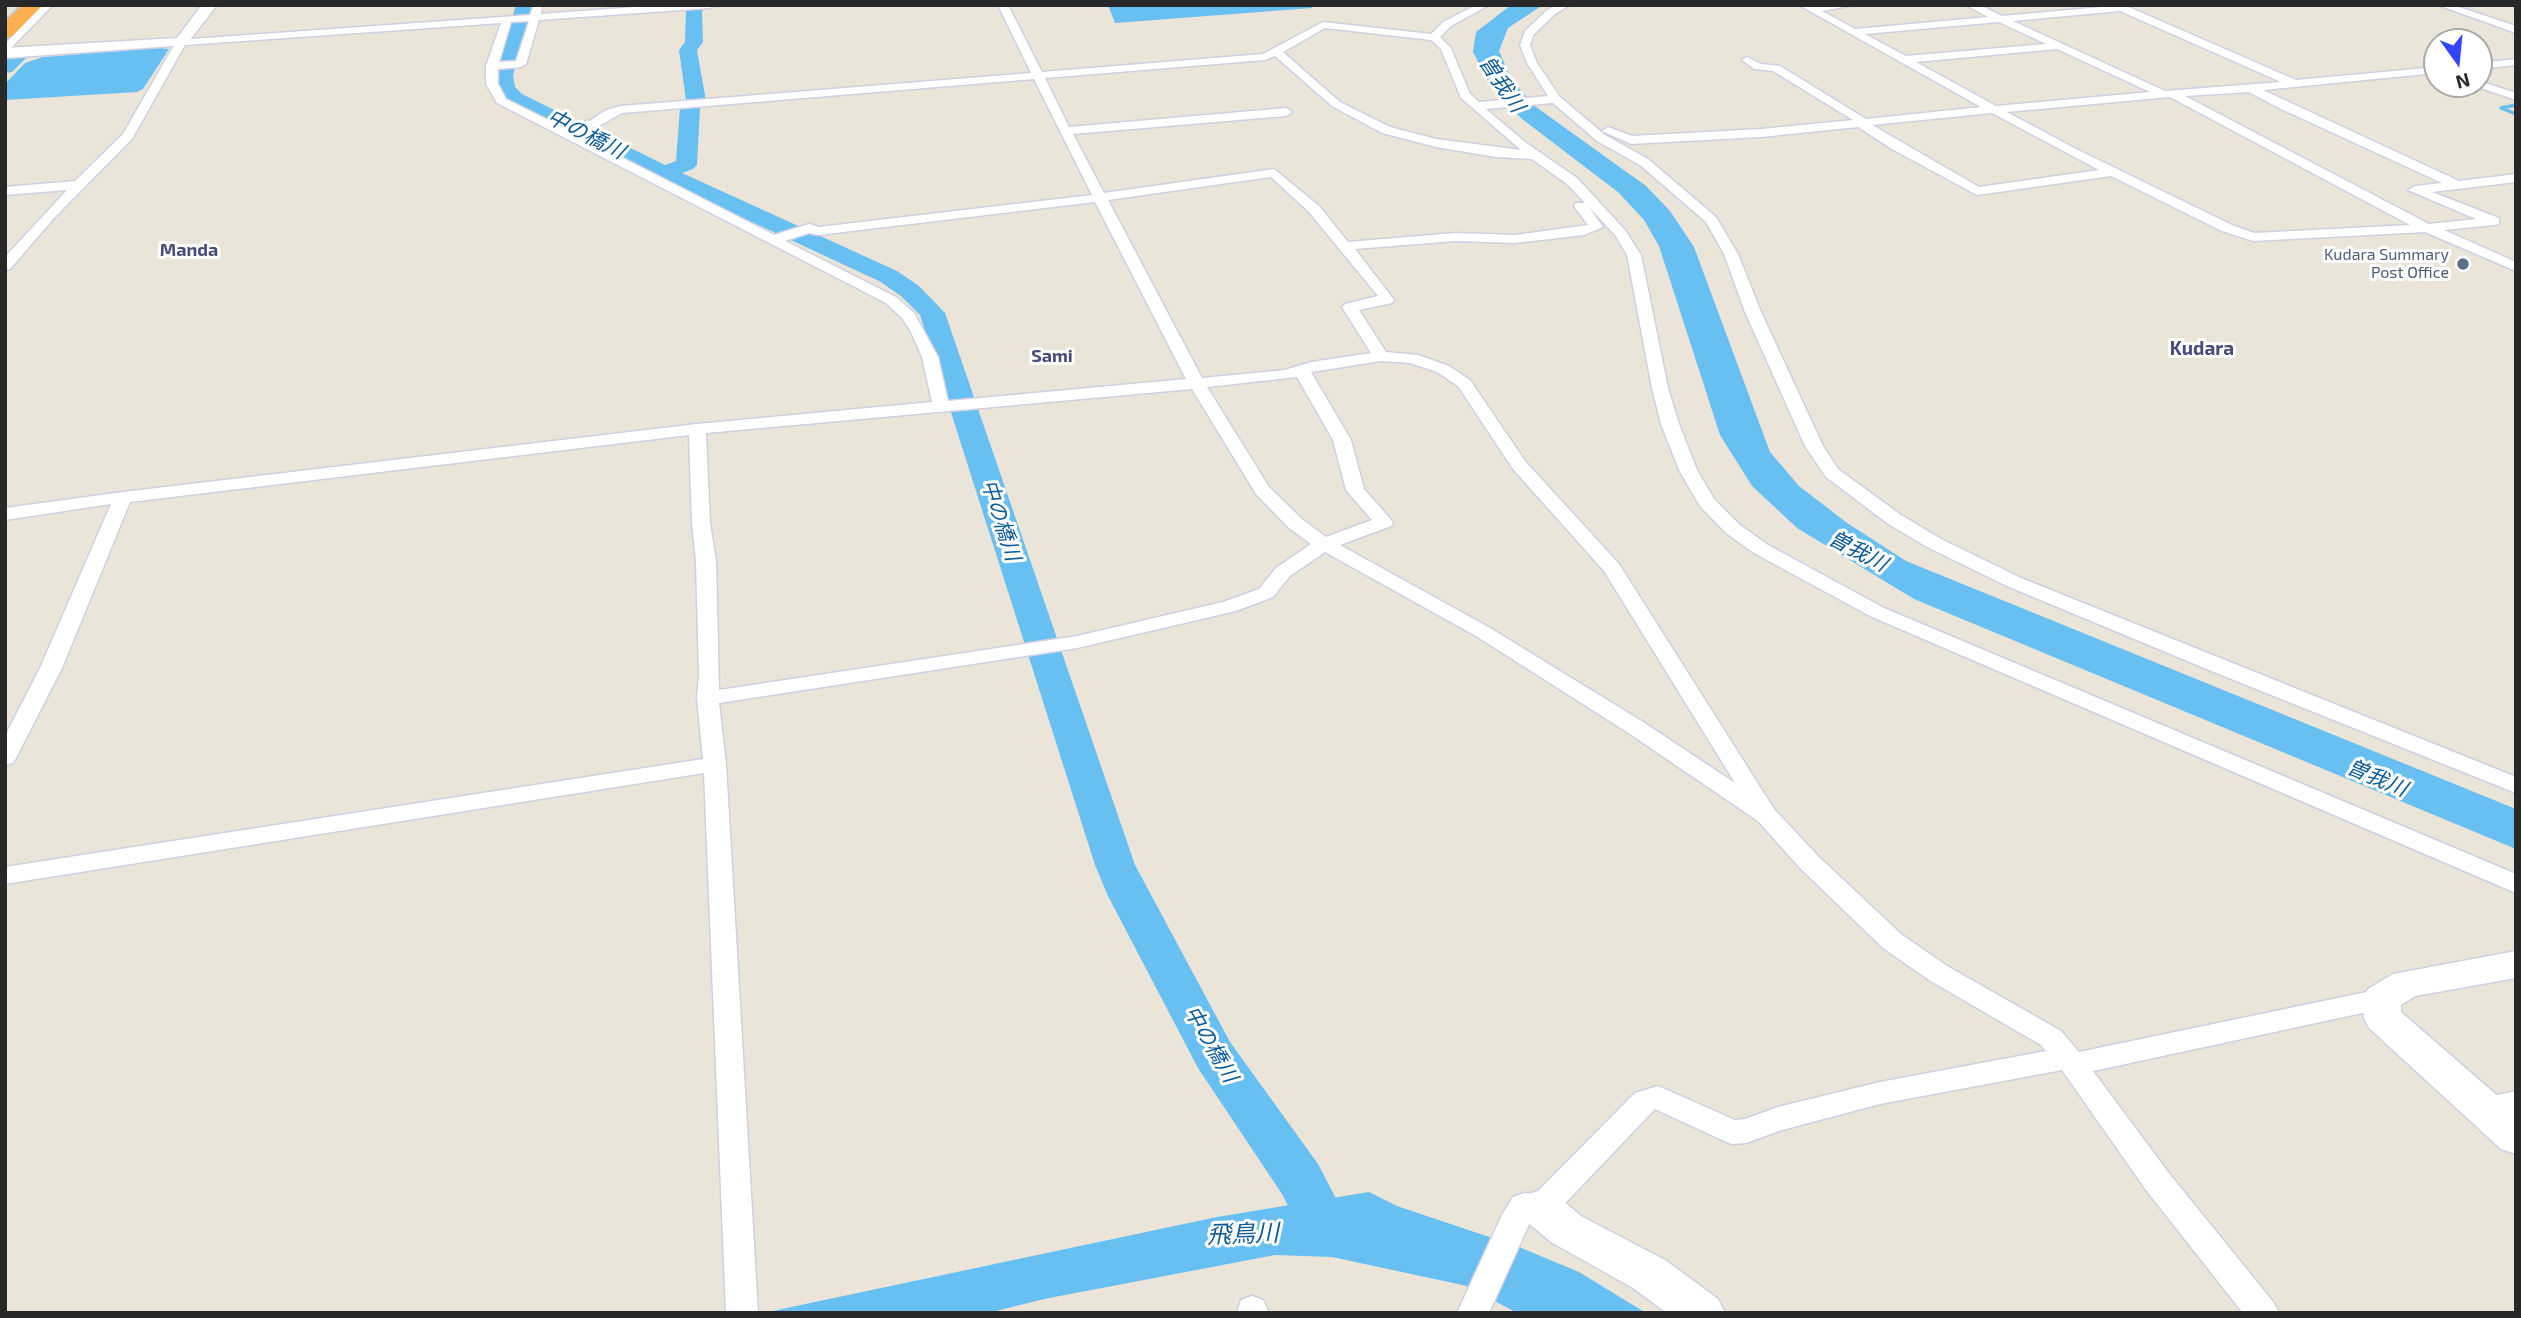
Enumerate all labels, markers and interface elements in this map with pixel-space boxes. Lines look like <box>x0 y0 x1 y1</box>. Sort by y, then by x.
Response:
north arrow <box>2423 28 2493 98</box>
water label: 曽我川 <box>1474 51 1530 117</box>
text: N <box>2453 69 2473 95</box>
water label: 中の橋川 <box>543 104 629 164</box>
district label: Manda <box>160 239 218 261</box>
place label: Kudara Summary Post Office <box>2324 245 2449 283</box>
marker: Kudara Summary Post Office <box>2455 256 2471 272</box>
district label: Kudara <box>2170 338 2234 360</box>
district label: Sami <box>1031 345 1073 367</box>
water label: 中の橋川 <box>976 476 1026 564</box>
water label: 曽我川 <box>1824 525 1892 577</box>
water label: 曽我川 <box>2343 754 2411 802</box>
water label: 中の橋川 <box>1179 1001 1243 1087</box>
water label: 飛鳥川 <box>1207 1218 1279 1250</box>

